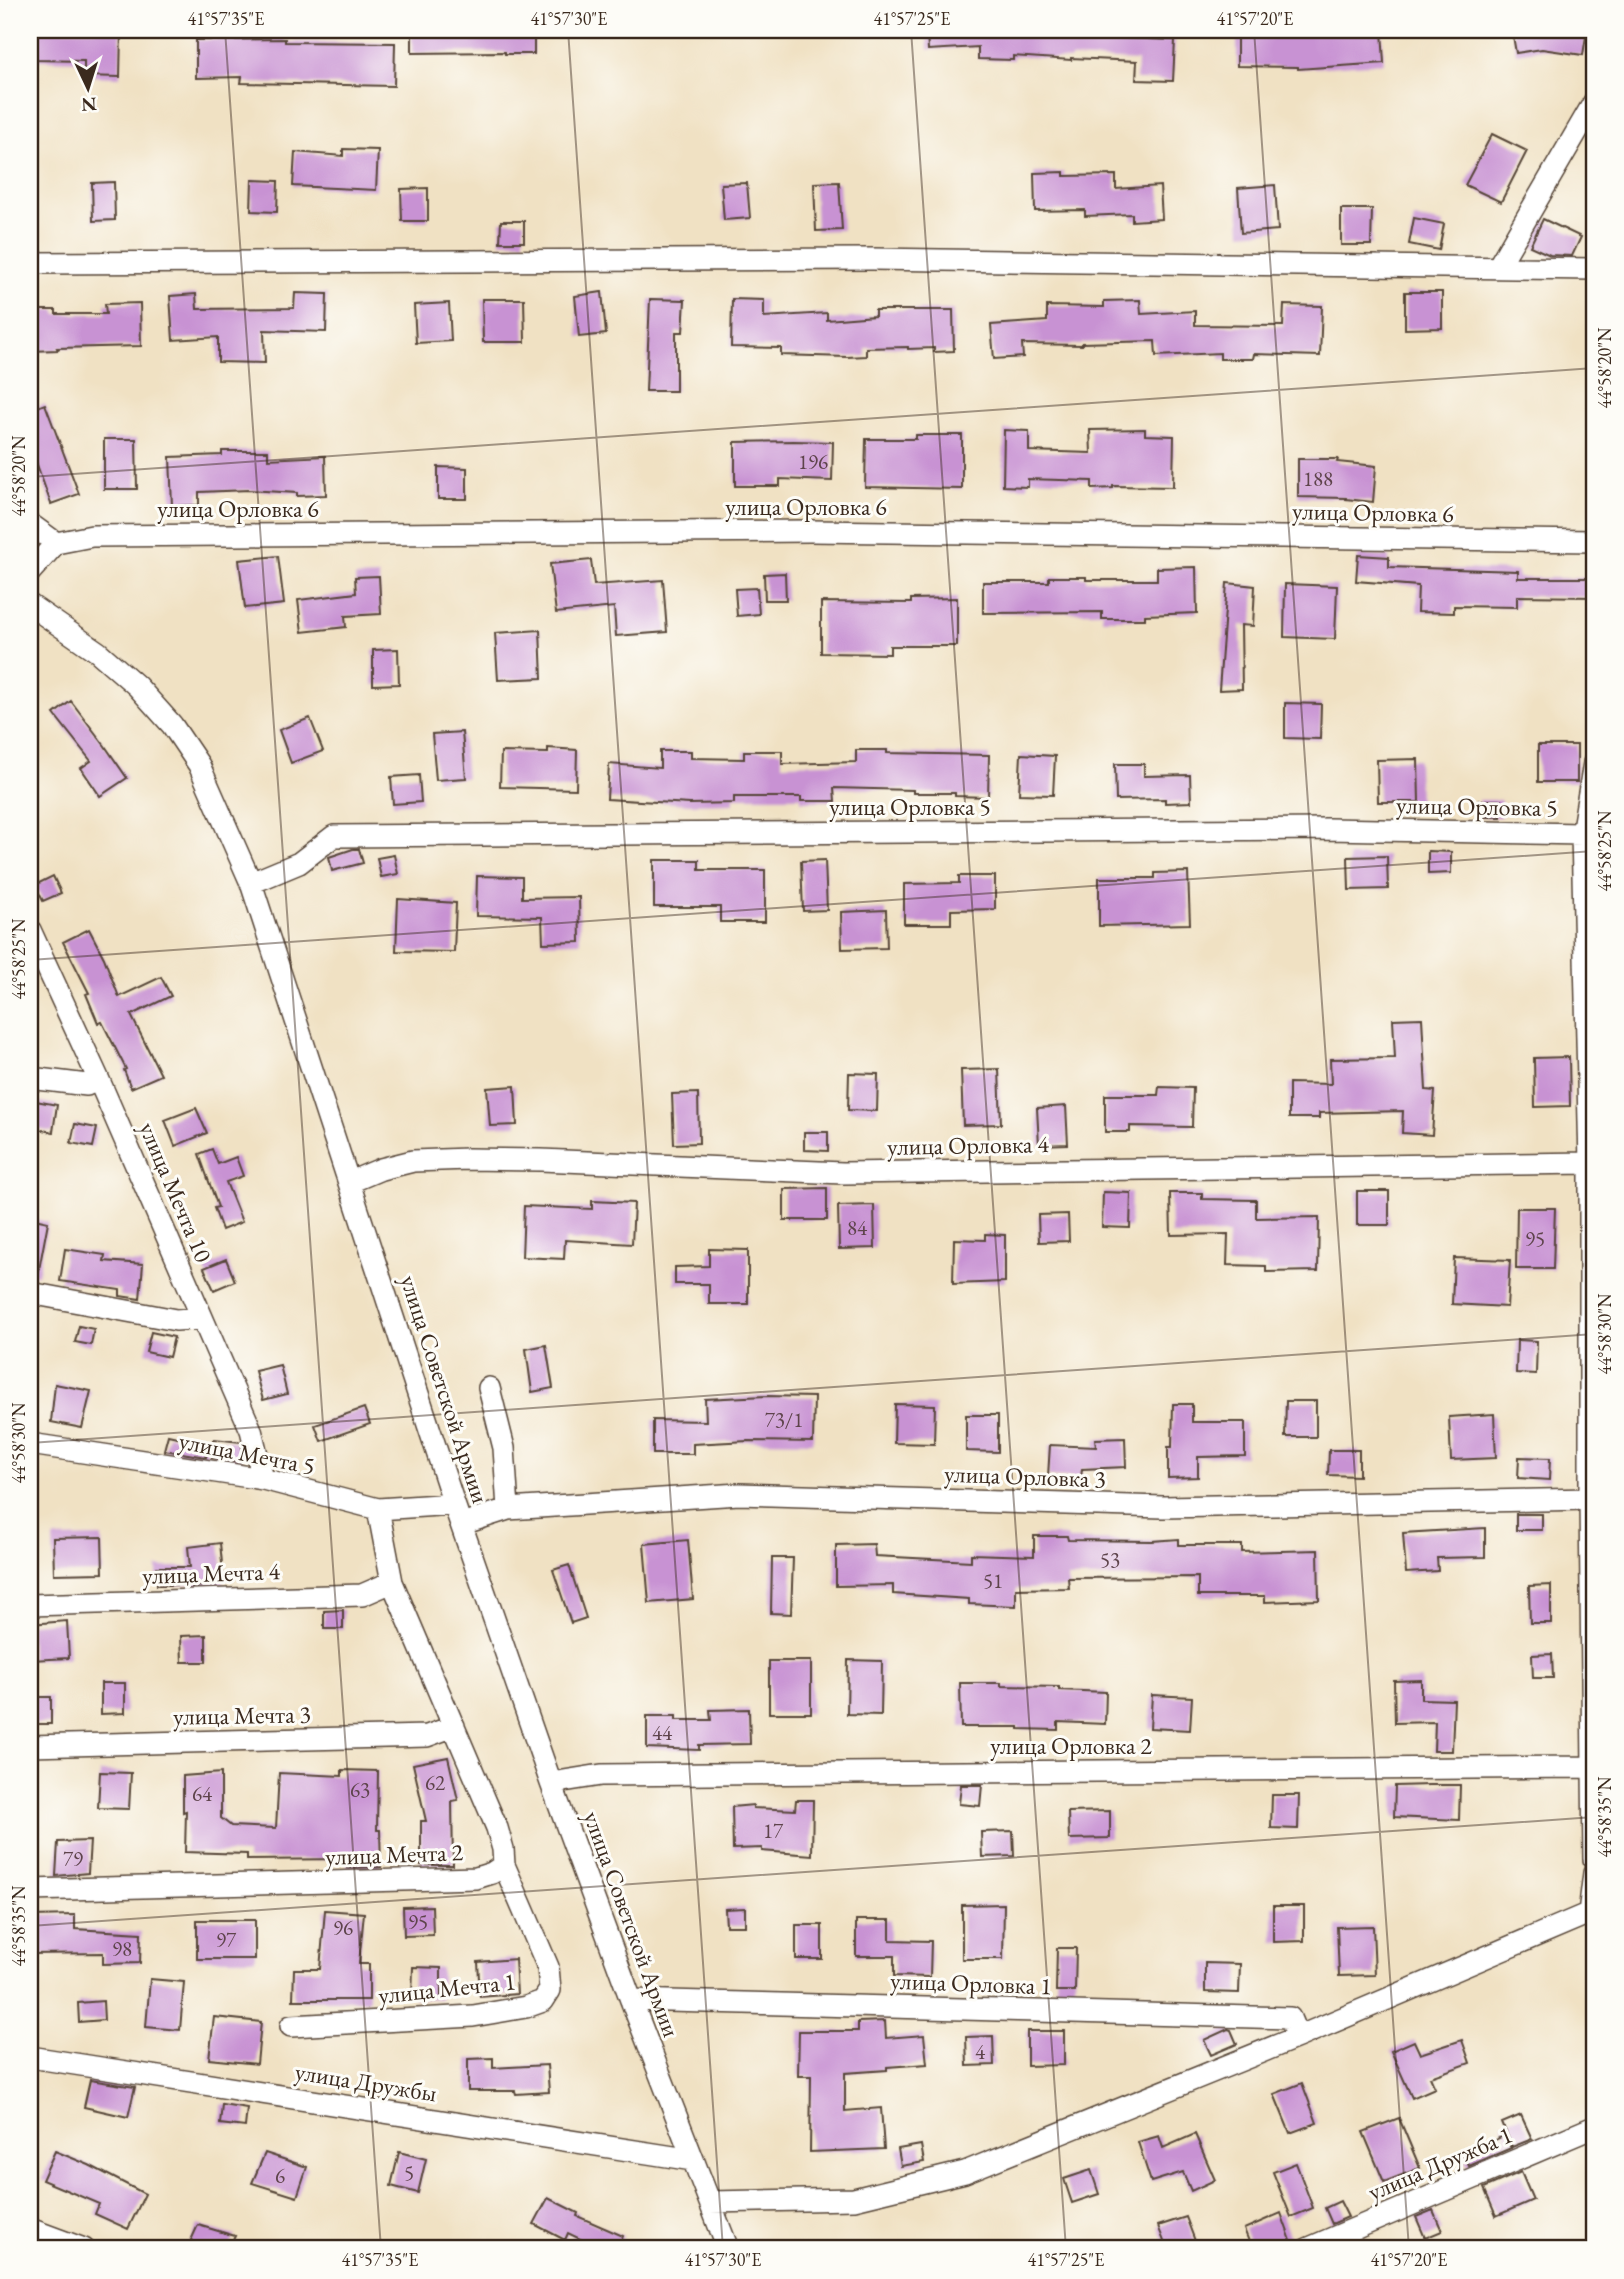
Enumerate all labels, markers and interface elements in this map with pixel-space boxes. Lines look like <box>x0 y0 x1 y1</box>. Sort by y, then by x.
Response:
text: 41°57'35"E <box>188 7 264 30</box>
text: 41°57'30"E <box>531 7 607 30</box>
text: 41°57'25"E <box>874 7 950 30</box>
text: 41°57'20"E <box>1217 7 1293 30</box>
north arrow <box>52 52 122 122</box>
text: N <box>80 91 98 118</box>
text: 44°58'20"N <box>1593 327 1616 408</box>
text: 44°58'20"N <box>7 435 30 516</box>
house number: 196 <box>798 448 828 475</box>
house number: 188 <box>1303 465 1333 492</box>
street label: улица Орловка 6 <box>725 491 887 522</box>
street label: улица Орловка 6 <box>157 493 319 524</box>
street label: улица Орловка 6 <box>1292 495 1454 529</box>
street label: улица Орловка 5 <box>1396 789 1558 823</box>
street label: улица Орловка 5 <box>829 791 991 822</box>
text: 44°58'25"N <box>1593 810 1616 891</box>
text: 44°58'25"N <box>7 918 30 999</box>
street label: улица Мечта 10 <box>133 1117 219 1267</box>
street label: улица Орловка 4 <box>887 1128 1050 1162</box>
house number: 84 <box>847 1214 868 1241</box>
house number: 95 <box>1525 1225 1545 1252</box>
street label: улица Советской Армии <box>393 1271 497 1507</box>
text: 44°58'30"N <box>1593 1293 1616 1374</box>
text: 44°58'30"N <box>7 1402 30 1483</box>
house number: 73/1 <box>765 1406 803 1433</box>
street label: улица Мечта 5 <box>176 1425 318 1481</box>
street label: улица Орловка 3 <box>944 1458 1106 1494</box>
house number: 53 <box>1100 1546 1120 1573</box>
street label: улица Мечта 4 <box>142 1555 281 1591</box>
house number: 51 <box>983 1567 1003 1594</box>
street label: улица Мечта 3 <box>173 1698 311 1732</box>
house number: 44 <box>652 1719 673 1746</box>
street label: улица Орловка 2 <box>990 1730 1152 1761</box>
house number: 62 <box>425 1769 445 1796</box>
house number: 63 <box>350 1776 370 1803</box>
text: 44°58'35"N <box>1593 1776 1616 1857</box>
house number: 64 <box>192 1780 213 1807</box>
street label: улица Советской Армии <box>577 1807 687 2041</box>
house number: 17 <box>763 1817 784 1844</box>
street label: улица Мечта 2 <box>325 1836 464 1872</box>
house number: 79 <box>63 1845 83 1872</box>
text: 44°58'35"N <box>7 1885 30 1966</box>
house number: 95 <box>408 1908 428 1935</box>
house number: 96 <box>333 1914 353 1941</box>
house number: 97 <box>216 1926 237 1953</box>
house number: 98 <box>112 1935 132 1962</box>
street label: улица Мечта 1 <box>377 1965 517 2011</box>
street label: улица Орловка 1 <box>890 1965 1052 2001</box>
house number: 4 <box>975 2038 986 2065</box>
street label: улица Дружбы <box>293 2056 439 2109</box>
street label: улица Дружба 1 <box>1363 2119 1517 2207</box>
house number: 5 <box>404 2159 414 2186</box>
house number: 6 <box>275 2162 285 2189</box>
text: 41°57'35"E <box>342 2248 418 2271</box>
text: 41°57'30"E <box>685 2248 761 2271</box>
text: 41°57'25"E <box>1028 2248 1104 2271</box>
text: 41°57'20"E <box>1371 2248 1447 2271</box>

